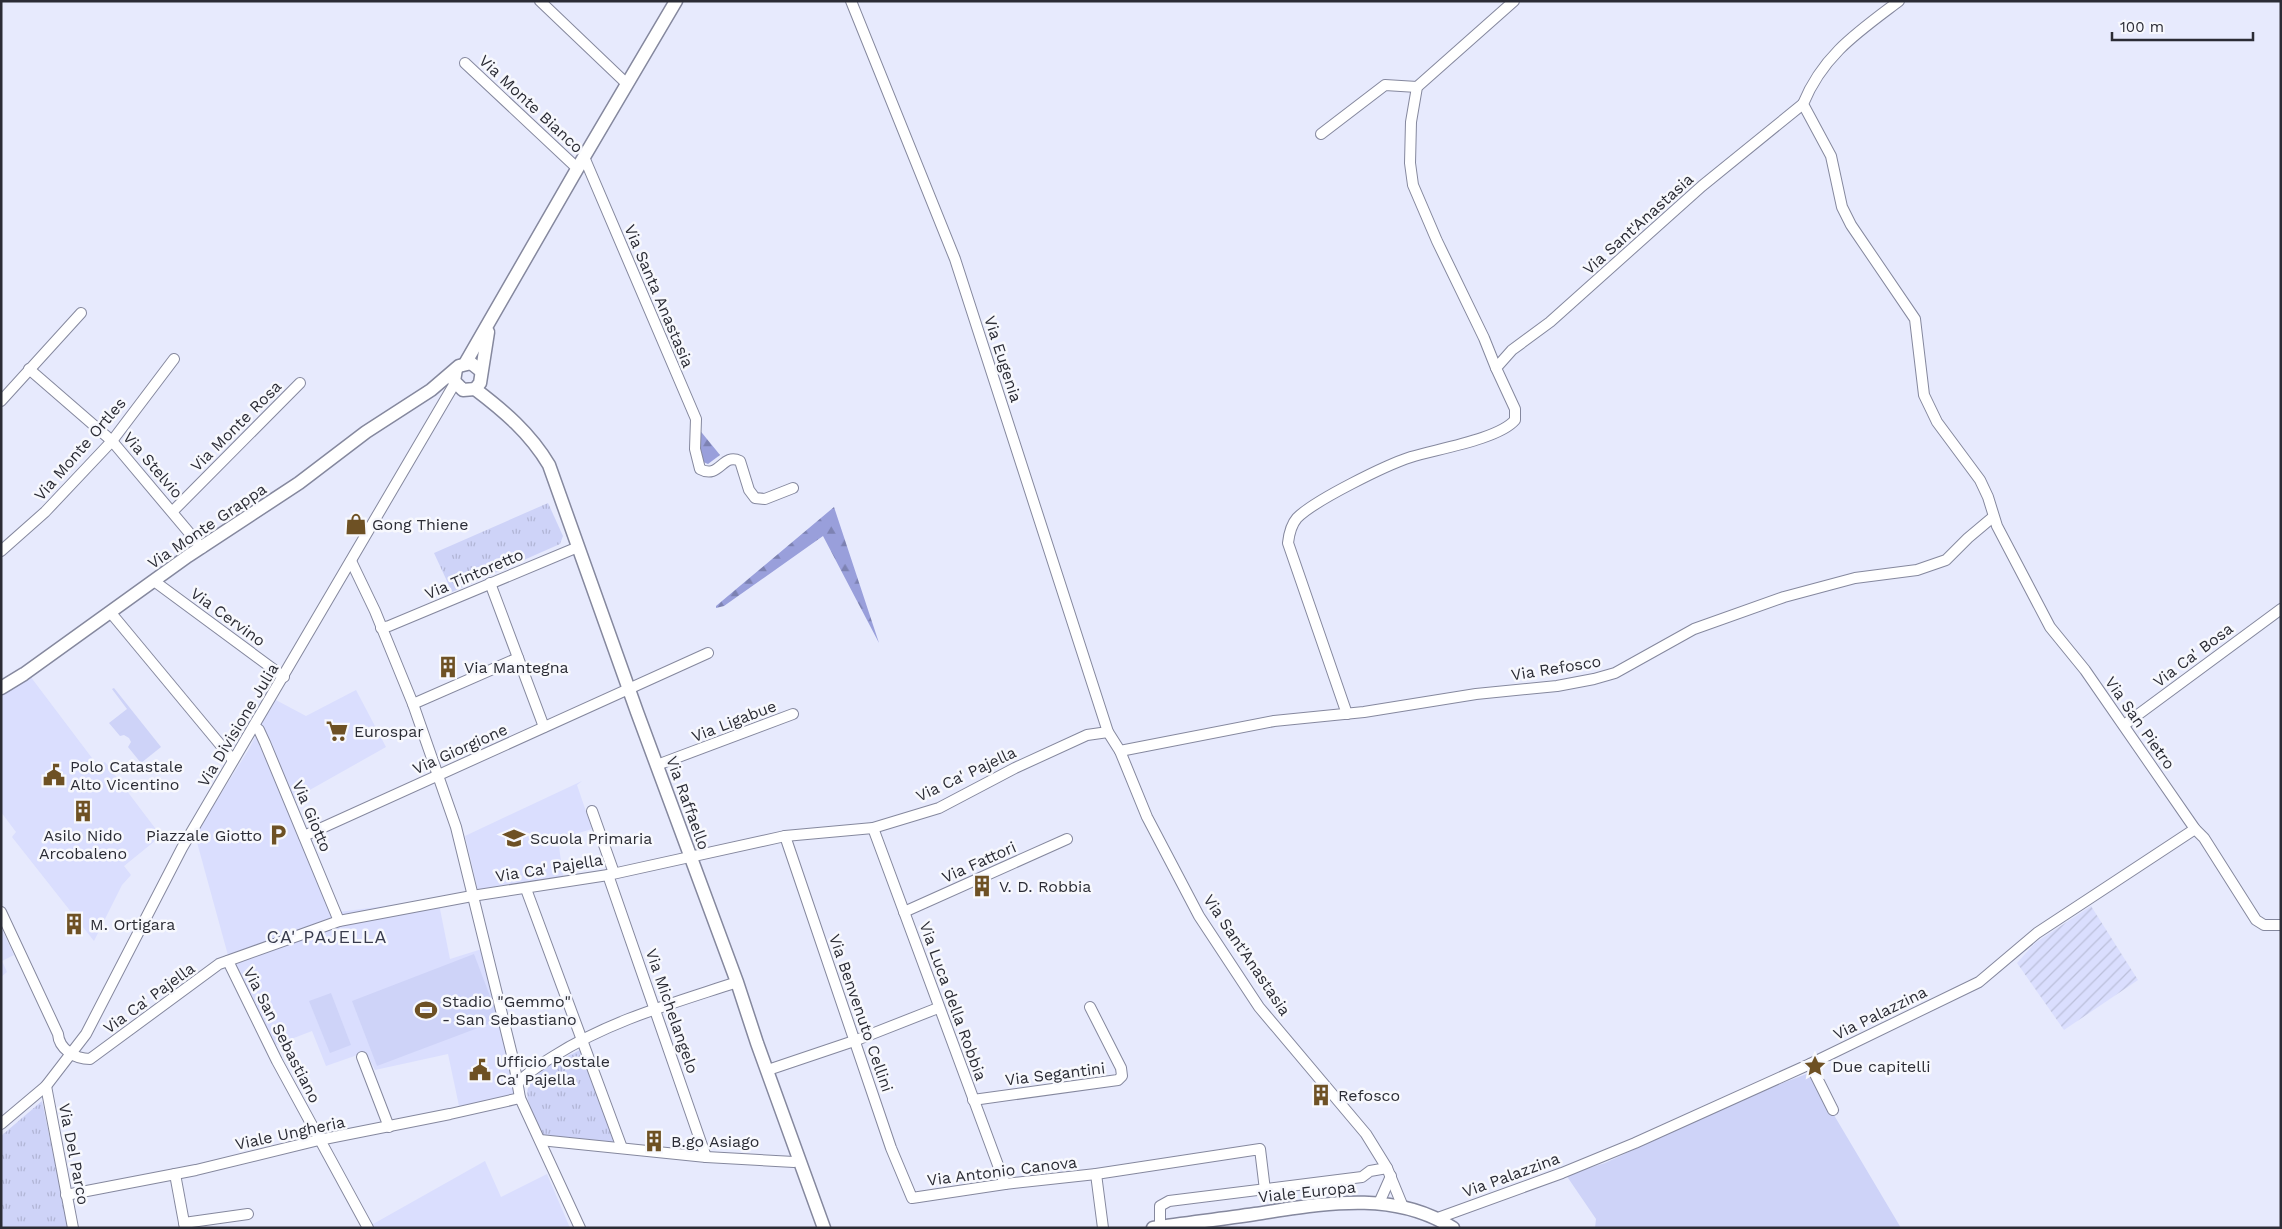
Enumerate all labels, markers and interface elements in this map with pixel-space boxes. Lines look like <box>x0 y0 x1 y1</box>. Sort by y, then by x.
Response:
scale bar <box>2112 10 2253 42</box>
text: 100 m <box>2120 18 2164 36</box>
street label: Via Monte Bianco <box>475 51 587 157</box>
street label: Via Sant'Anastasia <box>1579 169 1697 279</box>
street label: Via Santa Anastasia <box>620 222 698 370</box>
street label: Via Eugenia <box>980 313 1026 405</box>
street label: Via Monte Rosa <box>187 377 285 475</box>
street label: Via Monte Ortles <box>30 394 130 504</box>
street label: Via Stelvio <box>119 428 187 502</box>
street label: Via Monte Grappa <box>144 479 270 573</box>
shop icon: Gong Thiene <box>343 511 369 537</box>
place label: Gong Thiene <box>372 515 469 534</box>
street label: Via Tintoretto <box>422 545 526 603</box>
street label: Via Cervino <box>187 584 269 650</box>
street label: Via Ca' Bosa <box>2149 619 2237 691</box>
street label: Via Refosco <box>1510 652 1602 684</box>
building icon: Via Mantegna <box>435 654 461 680</box>
place label: Via Mantegna <box>464 658 569 677</box>
street label: Via Divisione Julia <box>194 660 282 790</box>
street label: Via San Pietro <box>2101 673 2179 773</box>
street label: Via Ligabue <box>689 696 779 746</box>
supermarket icon: Eurospar <box>324 718 350 744</box>
street label: Via Giorgione <box>410 720 510 778</box>
place label: Eurospar <box>354 722 424 741</box>
street label: Via Ca' Pajella <box>913 742 1019 806</box>
street label: Via Raffaello <box>662 754 714 852</box>
place label: Polo Catastale Alto Vicentino <box>70 757 183 794</box>
public building icon: Polo Catastale Alto Vicentino <box>41 762 67 788</box>
street label: Via Giotto <box>288 777 336 855</box>
building icon: Asilo Nido Arcobaleno <box>70 798 96 824</box>
parking icon: Piazzale Giotto <box>265 822 291 848</box>
school or university icon: Scuola Primaria <box>501 825 527 851</box>
place label: Asilo Nido Arcobaleno <box>39 826 127 863</box>
place label: Piazzale Giotto <box>146 826 262 845</box>
place label: Scuola Primaria <box>530 829 652 848</box>
street label: Via Fattori <box>939 837 1019 887</box>
street label: Via Ca' Pajella <box>494 850 604 886</box>
building icon: V. D. Robbia <box>969 873 995 899</box>
place label: V. D. Robbia <box>999 877 1091 896</box>
street label: Via Sant'Anastasia <box>1199 891 1295 1019</box>
building icon: M. Ortigara <box>61 911 87 937</box>
place label: M. Ortigara <box>90 915 175 934</box>
street label: Via Luca della Robbia <box>915 919 991 1083</box>
district label: CA' PAJELLA <box>267 926 387 947</box>
street label: Via Benvenuto Cellini <box>825 932 897 1094</box>
street label: Via Michelangelo <box>642 946 702 1076</box>
street label: Via Ca' Pajella <box>100 958 198 1038</box>
street label: Via San Sebastiano <box>240 964 324 1106</box>
street label: Via Palazzina <box>1830 982 1930 1044</box>
place label: Stadio "Gemmo" - San Sebastiano <box>442 992 577 1029</box>
sports icon: Stadio "Gemmo" - San Sebastiano <box>413 997 439 1023</box>
place label: Ufficio Postale Ca' Pajella <box>496 1052 610 1089</box>
place icon: Due capitelli <box>1802 1053 1828 1079</box>
public building icon: Ufficio Postale Ca' Pajella <box>467 1057 493 1083</box>
place label: Due capitelli <box>1832 1057 1930 1076</box>
street label: Via Segantini <box>1004 1058 1106 1090</box>
building icon: Refosco <box>1308 1082 1334 1108</box>
place label: Refosco <box>1338 1086 1400 1105</box>
street label: Via Del Parco <box>55 1102 93 1206</box>
street label: Viale Ungheria <box>233 1112 347 1154</box>
building icon: B.go Asiago <box>641 1128 667 1154</box>
place label: B.go Asiago <box>671 1132 759 1151</box>
street label: Via Palazzina <box>1460 1149 1562 1201</box>
street label: Via Antonio Canova <box>926 1152 1078 1190</box>
street label: Viale Europa <box>1257 1177 1357 1207</box>

